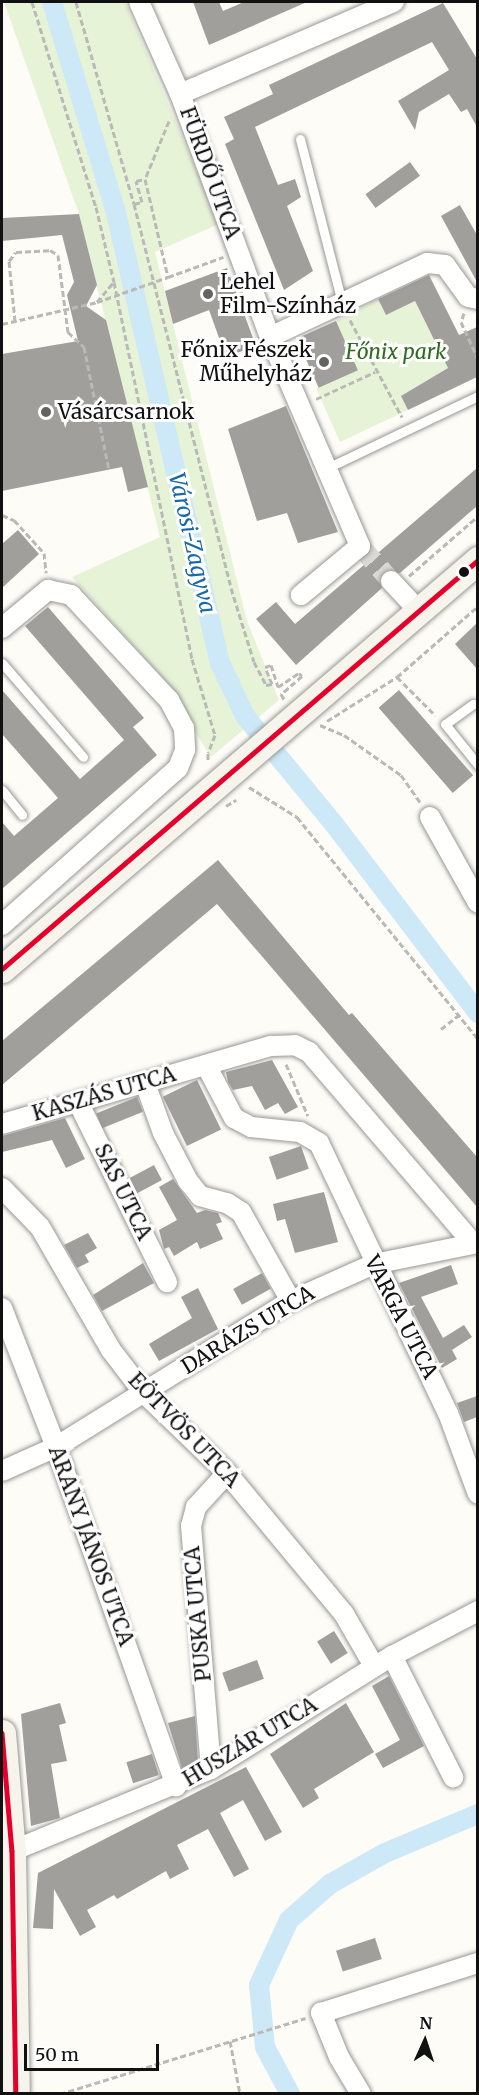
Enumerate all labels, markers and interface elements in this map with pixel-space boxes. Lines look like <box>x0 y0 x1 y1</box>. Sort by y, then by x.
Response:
street label: FÜRDŐ UTCA <box>174 103 246 243</box>
place label: Lehel Film-Színház <box>220 269 356 319</box>
marker: Lehel Film-Színház <box>201 287 215 301</box>
place label: Főnix Fészek Műhelyház <box>181 337 312 387</box>
park label: Főnix park <box>346 339 446 365</box>
marker: Főnix Fészek Műhelyház <box>317 355 331 369</box>
place label: Vásárcsarnok <box>58 399 194 425</box>
marker: Vásárcsarnok <box>39 405 53 419</box>
water label: Városi-Zagyva <box>163 470 221 616</box>
unlabelled marker <box>458 566 470 578</box>
street label: KASZÁS UTCA <box>29 1061 179 1127</box>
street label: SAS UTCA <box>89 1140 157 1244</box>
street label: VARGA UTCA <box>359 1251 443 1383</box>
street label: DARÁZS UTCA <box>177 1280 319 1380</box>
street label: EÖTVÖS UTCA <box>123 1367 245 1493</box>
street label: ARANY JÁNOS UTCA <box>43 1443 139 1649</box>
street label: PUSKA UTCA <box>180 1545 216 1683</box>
street label: HUSZÁR UTCA <box>178 1692 322 1792</box>
north arrow <box>395 2011 455 2071</box>
text: N <box>419 2013 433 2033</box>
scale bar <box>27 2032 162 2070</box>
text: 50 m <box>35 2043 79 2066</box>

